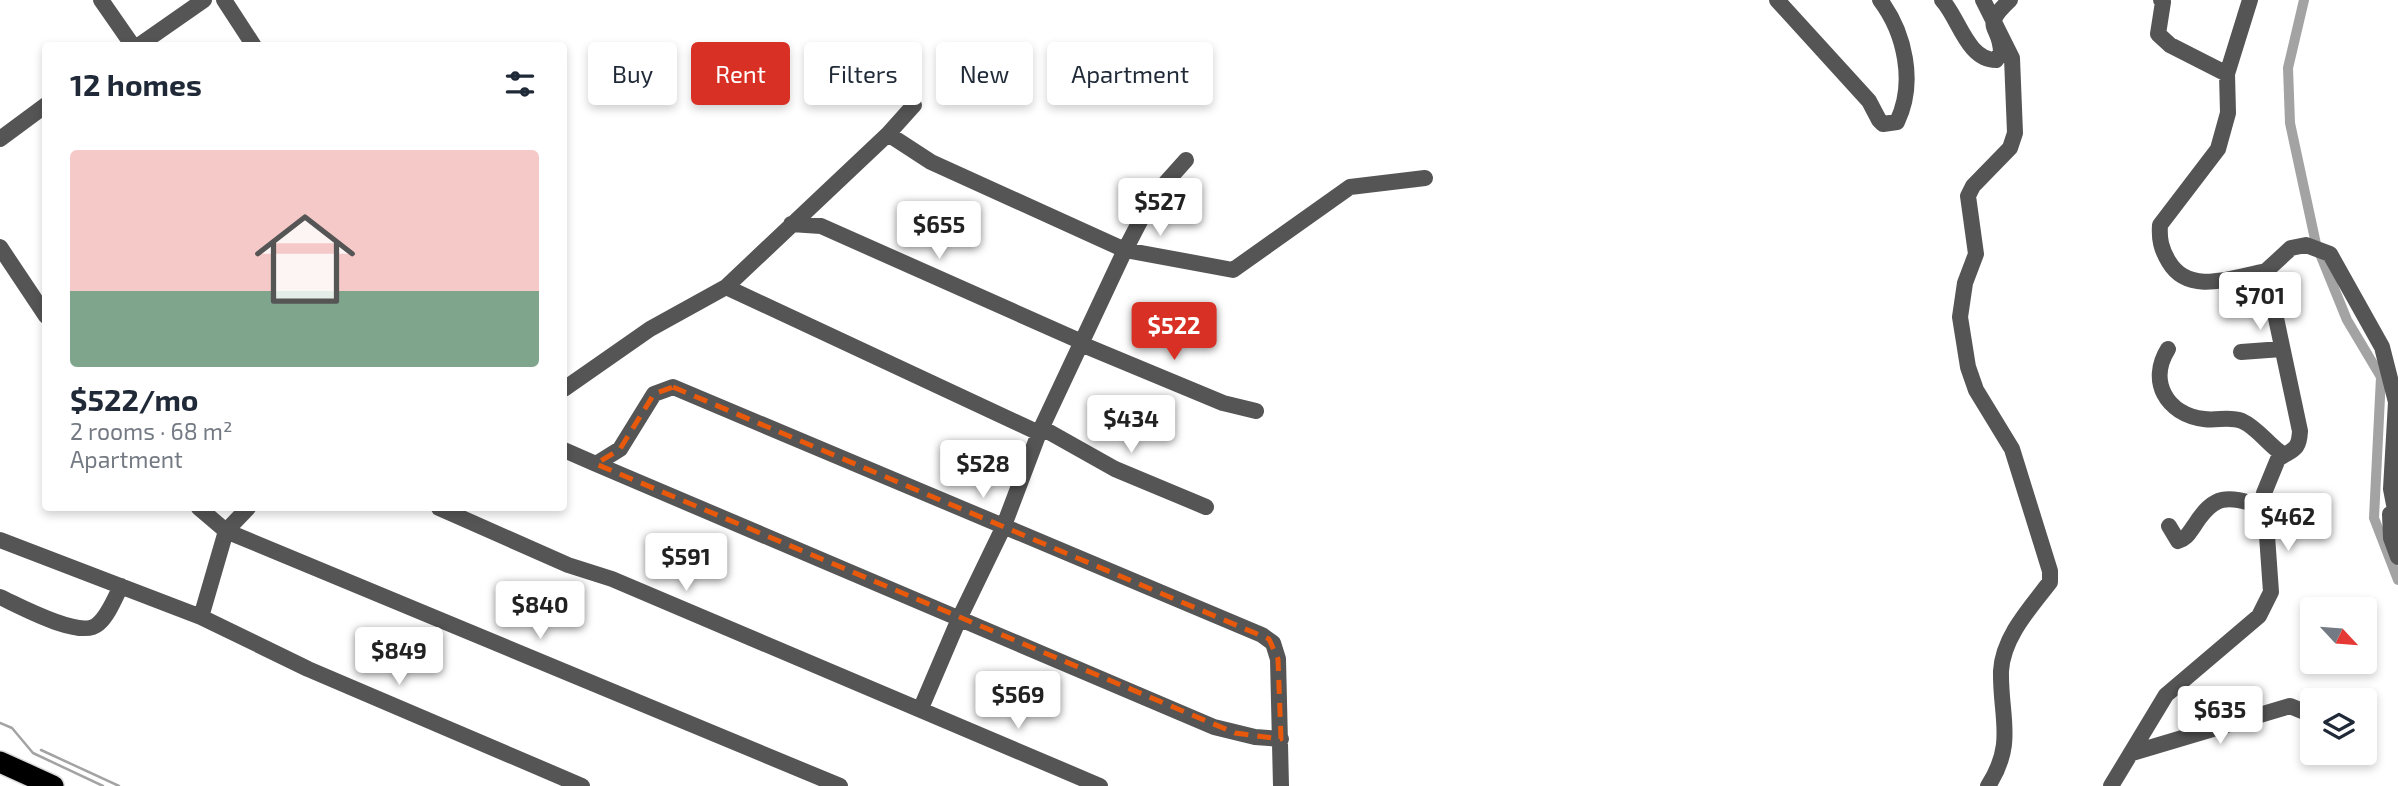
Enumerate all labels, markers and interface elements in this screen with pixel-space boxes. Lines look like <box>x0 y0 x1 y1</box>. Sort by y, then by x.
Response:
chip: Buy <box>588 42 677 105</box>
chip: Rent <box>691 42 790 105</box>
chip: Filters <box>804 42 922 105</box>
chip: New <box>936 42 1033 105</box>
chip: Apartment <box>1047 42 1213 105</box>
icon: filters <box>501 65 539 103</box>
text: 12 homes <box>70 66 202 102</box>
pin: $527 <box>1119 178 1201 238</box>
text: $527 <box>1134 187 1186 215</box>
icon: home <box>242 196 368 322</box>
pin: $655 <box>898 202 980 261</box>
text: $655 <box>913 210 965 238</box>
pin: $701 <box>2219 272 2301 332</box>
text: $701 <box>2235 281 2285 309</box>
pin: $522 <box>1133 302 1215 362</box>
text: $522 <box>1148 311 1200 339</box>
text: $522/mo <box>70 381 199 417</box>
pin: $434 <box>1090 396 1172 455</box>
text: $434 <box>1103 404 1159 432</box>
text: 2 rooms · 68 m² <box>70 417 233 445</box>
pin: $528 <box>942 440 1024 500</box>
text: Apartment <box>70 445 183 473</box>
text: $528 <box>956 449 1010 477</box>
pin: $462 <box>2247 494 2329 553</box>
text: $462 <box>2261 502 2315 530</box>
pin: $591 <box>645 534 727 593</box>
text: $591 <box>661 542 711 570</box>
pin: $840 <box>499 582 581 641</box>
text: $840 <box>512 590 568 618</box>
north arrow <box>2300 597 2376 674</box>
map controls <box>2300 597 2377 765</box>
pin: $849 <box>358 628 440 687</box>
text: $849 <box>371 636 427 664</box>
pin: $569 <box>977 672 1059 731</box>
text: $569 <box>991 680 1045 708</box>
pin: $635 <box>2179 686 2261 746</box>
button: layers <box>2300 688 2377 765</box>
text: $635 <box>2194 695 2246 723</box>

